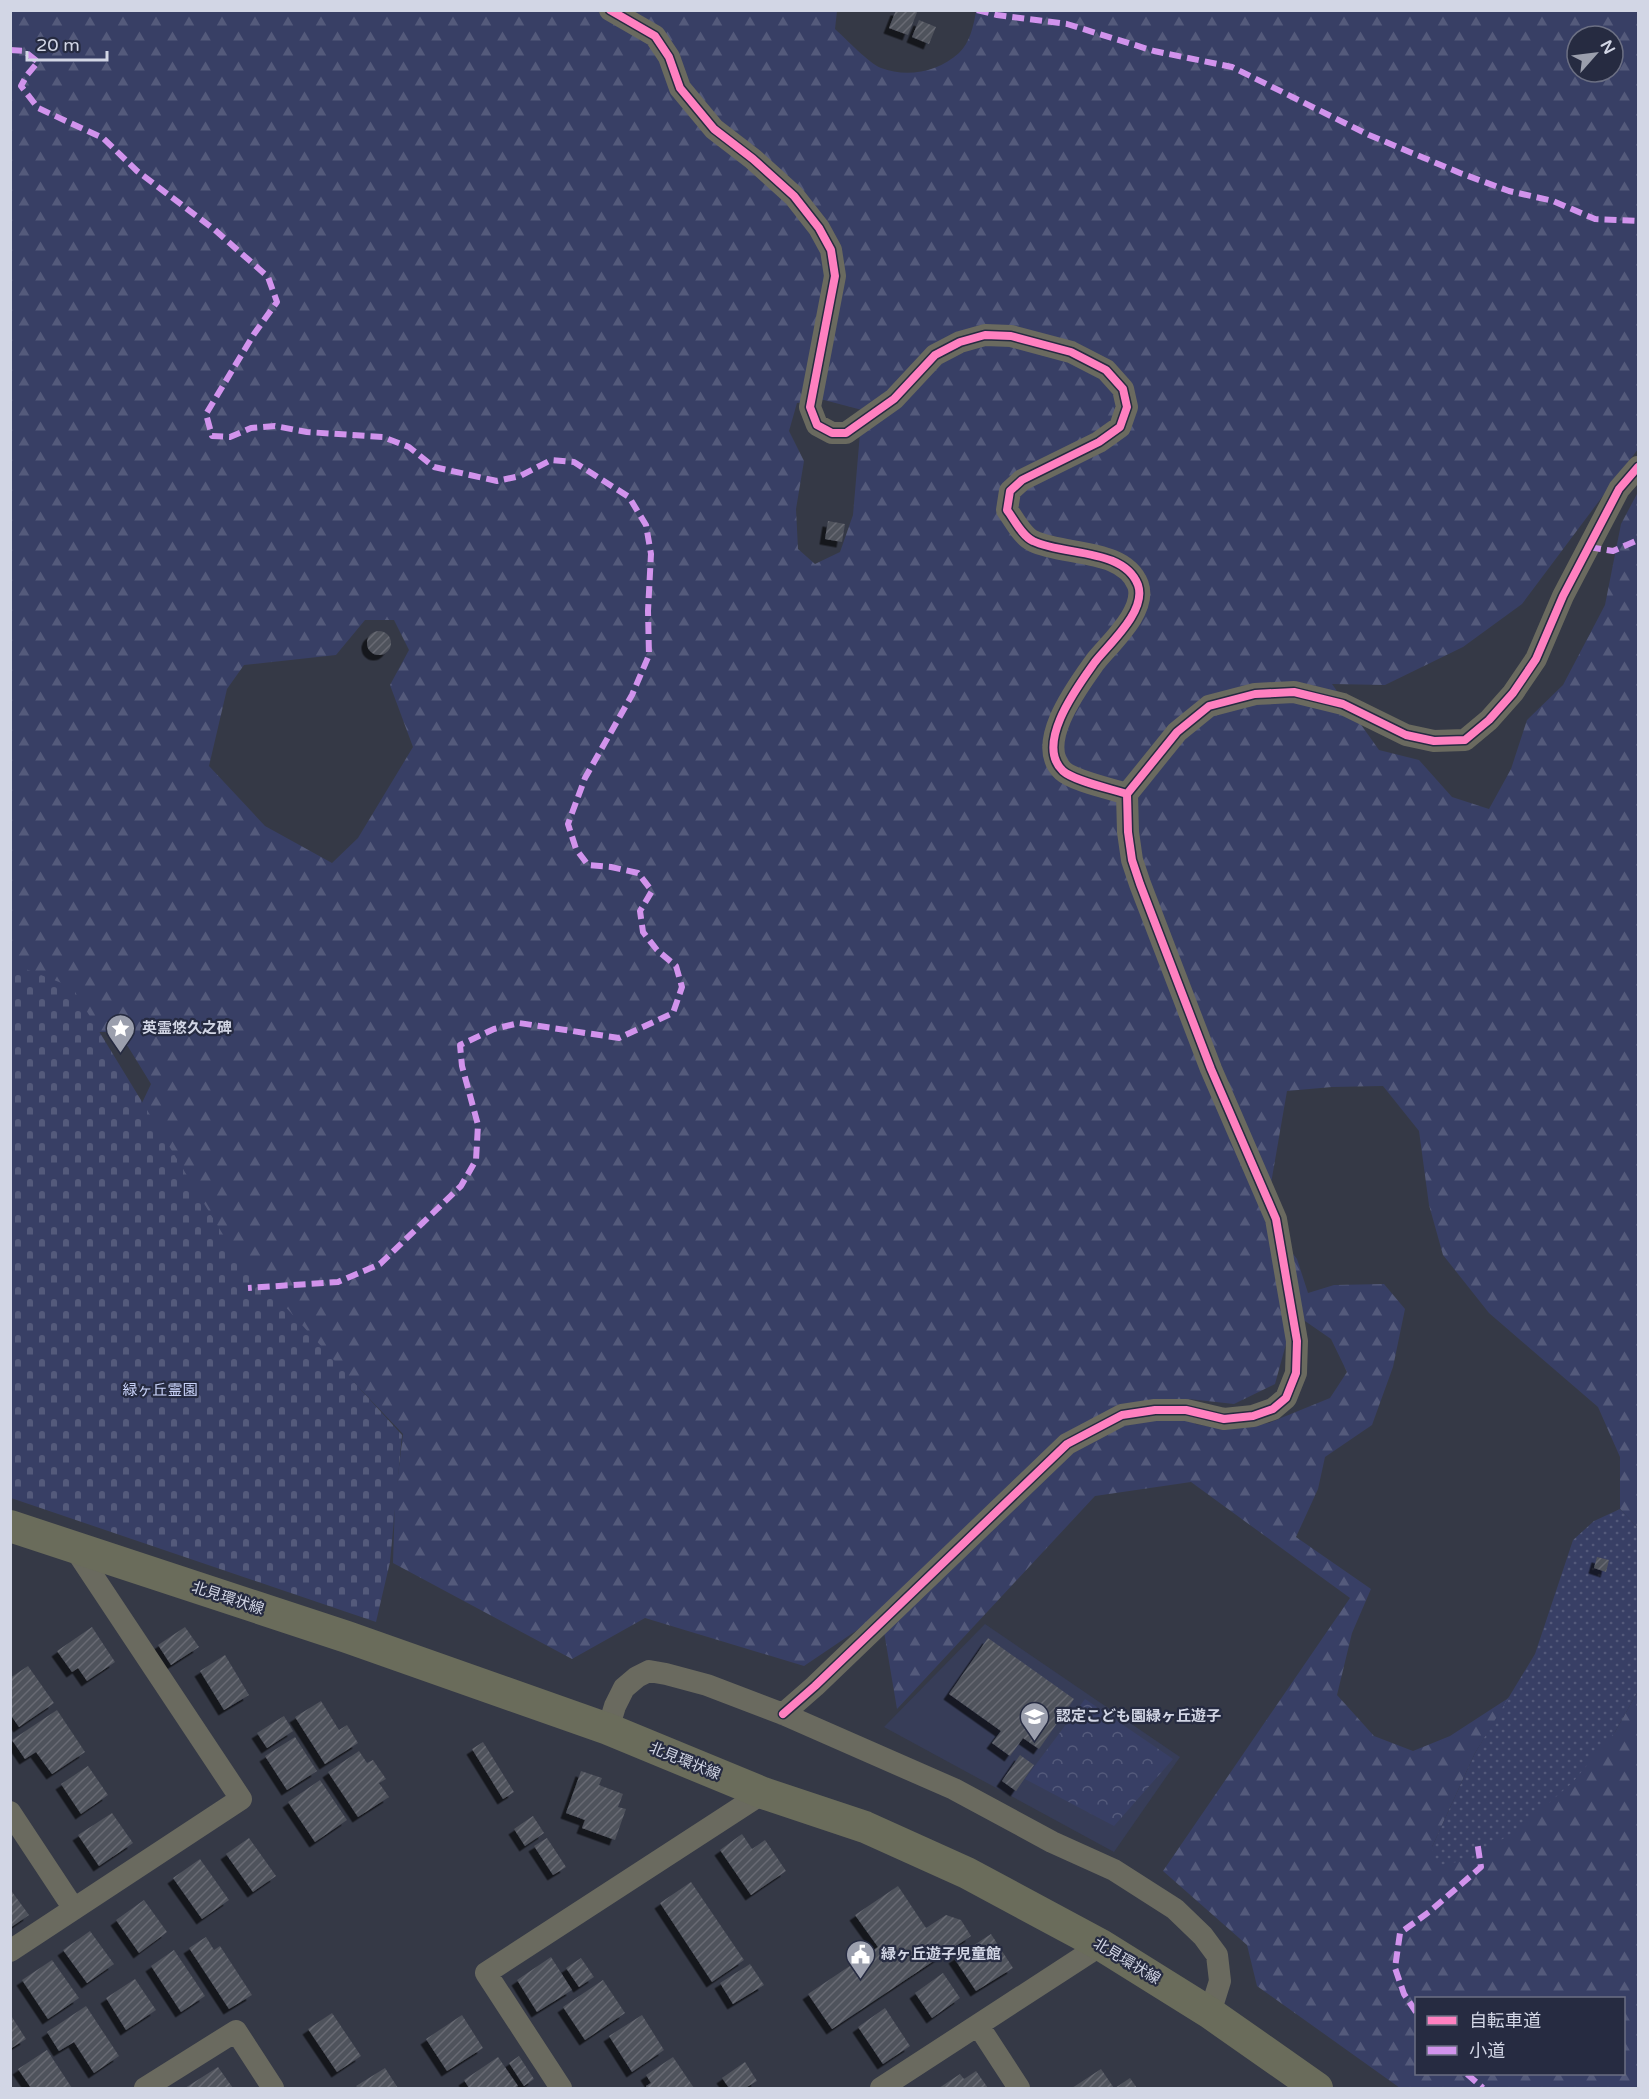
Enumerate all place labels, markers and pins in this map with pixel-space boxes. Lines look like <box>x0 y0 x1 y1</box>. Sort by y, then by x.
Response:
place icon: 英霊悠久之碑 <box>105 1012 137 1054</box>
place label: 英霊悠久之碑 <box>142 1019 232 1037</box>
school or university icon: 認定こども園緑ヶ丘遊子 <box>1019 1700 1051 1742</box>
place label: 認定こども園緑ヶ丘遊子 <box>1056 1707 1221 1725</box>
public building icon: 緑ヶ丘遊子児童館 <box>844 1938 876 1980</box>
place label: 緑ヶ丘遊子児童館 <box>881 1945 1001 1963</box>

